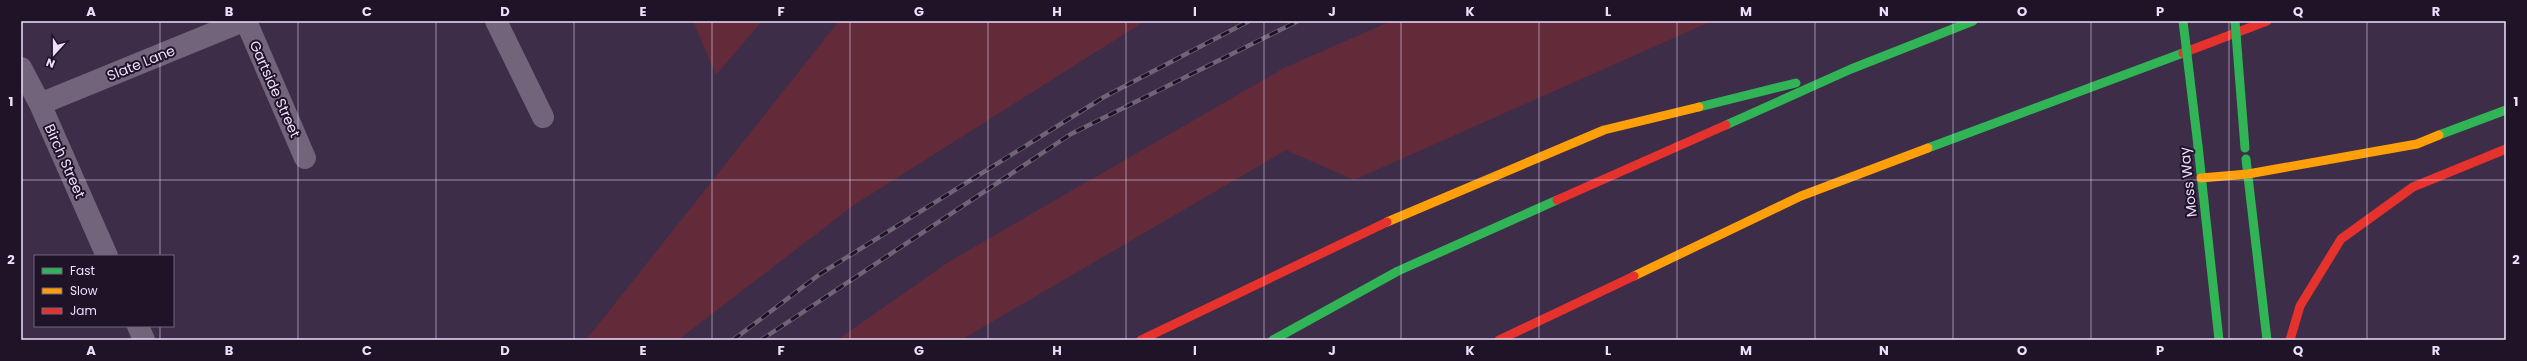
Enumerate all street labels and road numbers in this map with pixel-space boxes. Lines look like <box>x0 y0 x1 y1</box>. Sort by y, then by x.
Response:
street label: Gartside Street <box>245 37 305 141</box>
street label: Slate Lane <box>104 40 178 86</box>
street label: Birch Street <box>40 121 90 201</box>
street label: Moss Way <box>2174 146 2202 218</box>

